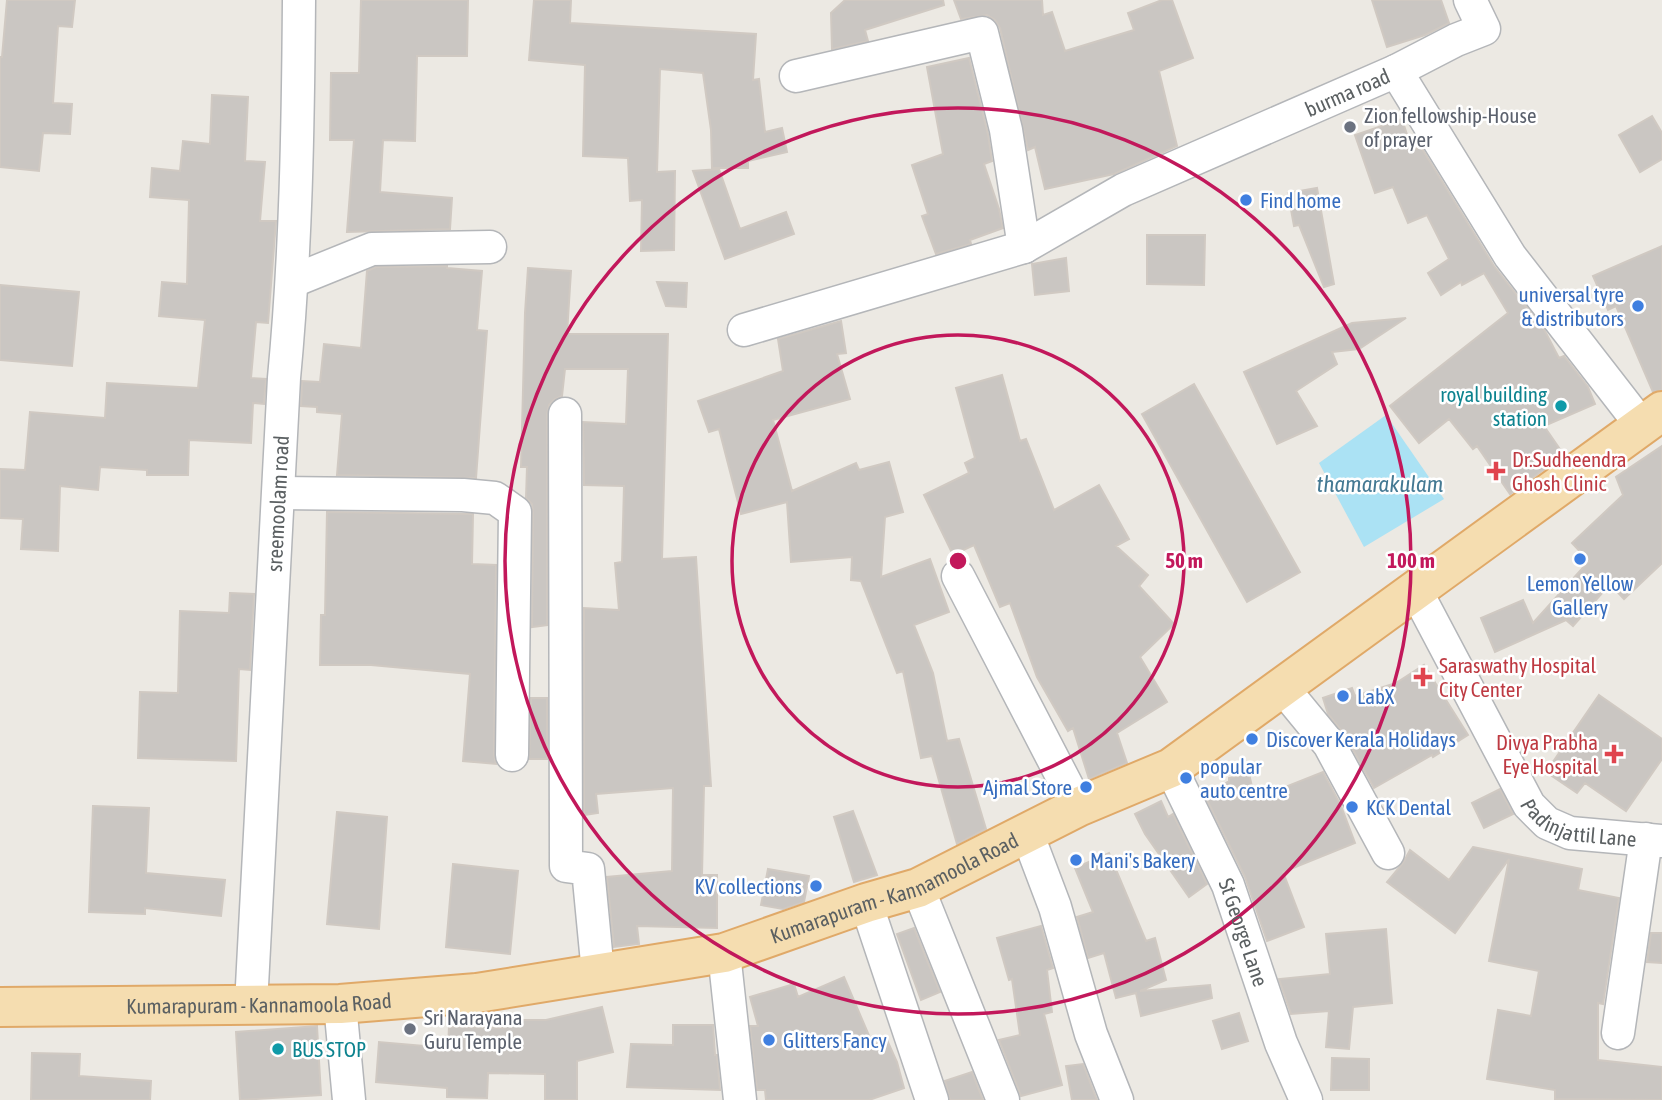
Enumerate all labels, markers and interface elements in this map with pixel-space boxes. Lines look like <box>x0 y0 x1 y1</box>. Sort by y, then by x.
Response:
street label: burma road <box>1301 63 1393 121</box>
place label: Zion fellowship-House of prayer <box>1364 103 1536 151</box>
marker: Zion fellowship-House of prayer <box>1342 119 1358 135</box>
place label: Find home <box>1260 188 1341 212</box>
marker: Find home <box>1238 192 1254 208</box>
place label: universal tyre & distributors <box>1519 282 1624 330</box>
marker: universal tyre & distributors <box>1630 298 1646 314</box>
place label: royal building station <box>1440 382 1547 430</box>
marker: royal building station <box>1553 398 1569 414</box>
street label: sreemoolam road <box>262 435 293 573</box>
place label: Dr.Sudheendra Ghosh Clinic <box>1512 447 1627 495</box>
marker: Dr.Sudheendra Ghosh Clinic <box>1486 461 1506 481</box>
water label: thamarakulam <box>1317 471 1443 497</box>
text: 50 m <box>1165 548 1203 572</box>
text: 100 m <box>1387 548 1435 572</box>
centre of rings <box>946 549 970 573</box>
marker: Lemon Yellow Gallery <box>1572 551 1588 567</box>
place label: Lemon Yellow Gallery <box>1527 571 1634 619</box>
place label: Saraswathy Hospital City Center <box>1439 653 1596 701</box>
marker: Saraswathy Hospital City Center <box>1413 667 1433 687</box>
place label: LabX <box>1357 684 1395 708</box>
marker: LabX <box>1335 688 1351 704</box>
place label: Discover Kerala Holidays <box>1266 727 1456 751</box>
place label: Divya Prabha Eye Hospital <box>1496 730 1598 778</box>
marker: Discover Kerala Holidays <box>1244 731 1260 747</box>
marker: Divya Prabha Eye Hospital <box>1604 744 1624 764</box>
place label: popular auto centre <box>1200 754 1288 802</box>
marker: popular auto centre <box>1178 770 1194 786</box>
place label: Ajmal Store <box>983 775 1072 799</box>
marker: Ajmal Store <box>1078 779 1094 795</box>
place label: KCK Dental <box>1366 795 1452 819</box>
street label: Padinjattil Lane <box>1516 795 1637 851</box>
marker: KCK Dental <box>1344 799 1360 815</box>
street label: Kumarapuram - Kannamoola Road <box>767 827 1022 948</box>
place label: Mani's Bakery <box>1090 848 1196 872</box>
marker: Mani's Bakery <box>1068 852 1084 868</box>
place label: KV collections <box>694 874 802 898</box>
street label: St George Lane <box>1214 874 1273 989</box>
marker: KV collections <box>808 878 824 894</box>
street label: Kumarapuram - Kannamoola Road <box>126 988 393 1018</box>
place label: Sri Narayana Guru Temple <box>424 1005 523 1053</box>
marker: Sri Narayana Guru Temple <box>402 1021 418 1037</box>
place label: Glitters Fancy <box>783 1028 887 1052</box>
marker: Glitters Fancy <box>761 1032 777 1048</box>
place label: BUS STOP <box>292 1037 366 1061</box>
marker: BUS STOP <box>270 1041 286 1057</box>

